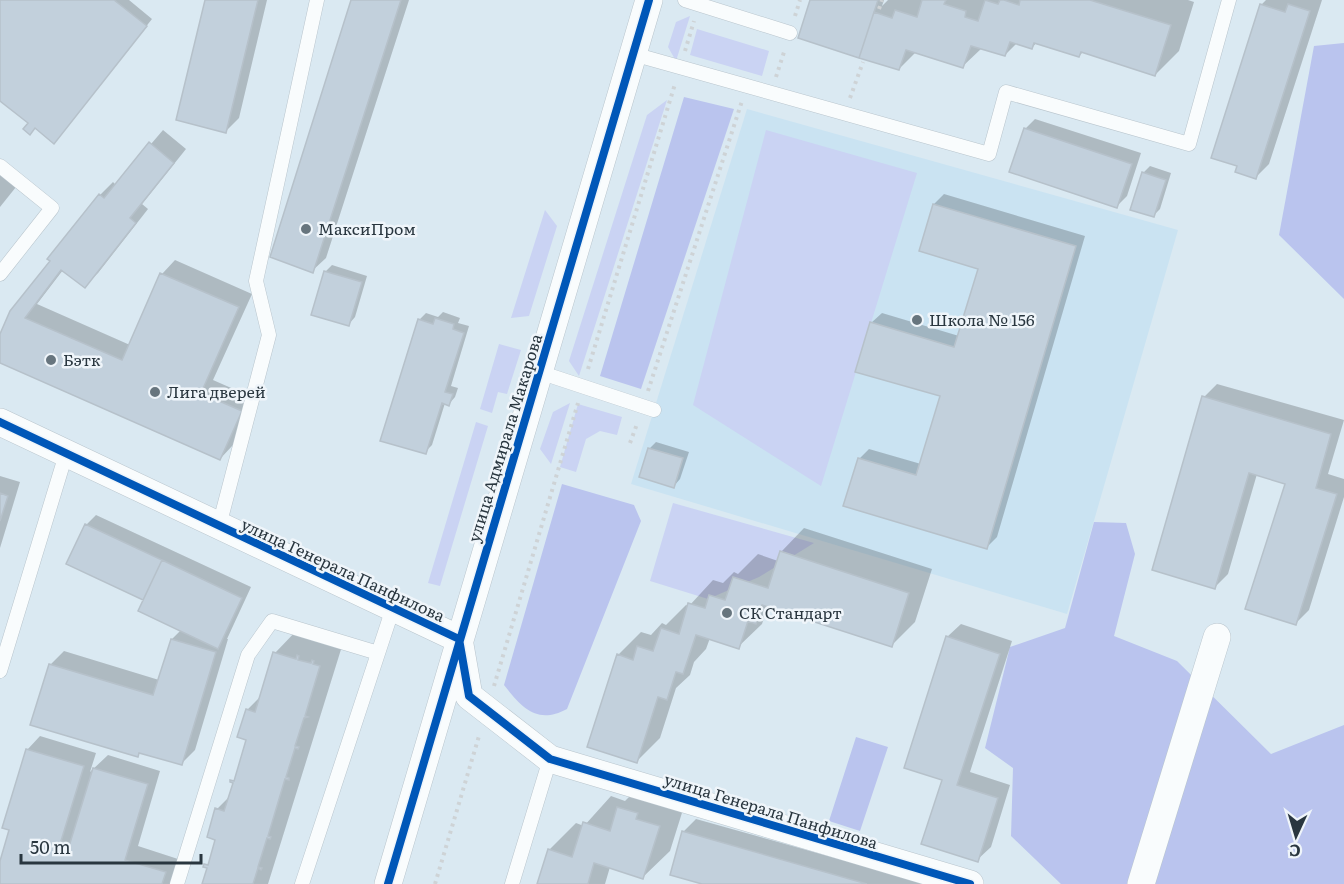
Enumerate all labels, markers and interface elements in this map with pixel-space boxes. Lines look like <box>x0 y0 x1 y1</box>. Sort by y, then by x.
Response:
place label: МаксиПром <box>318 216 416 240</box>
marker: МаксиПром <box>299 222 313 236</box>
place label: Школа № 156 <box>929 307 1035 331</box>
marker: Школа № 156 <box>910 313 924 327</box>
street label: улица Адмирала Макарова <box>461 330 547 545</box>
place label: Бэтк <box>63 347 101 371</box>
marker: Бэтк <box>44 353 58 367</box>
place label: Лига дверей <box>167 379 266 403</box>
marker: Лига дверей <box>148 385 162 399</box>
street label: улица Генерала Панфилова <box>238 511 450 627</box>
place label: СК Стандарт <box>739 600 842 624</box>
marker: СК Стандарт <box>720 606 734 620</box>
street label: улица Генерала Панфилова <box>661 766 882 854</box>
north arrow <box>1266 806 1326 866</box>
scale bar <box>21 827 201 865</box>
text: 50 m <box>30 833 71 860</box>
text: С <box>1288 840 1301 864</box>

